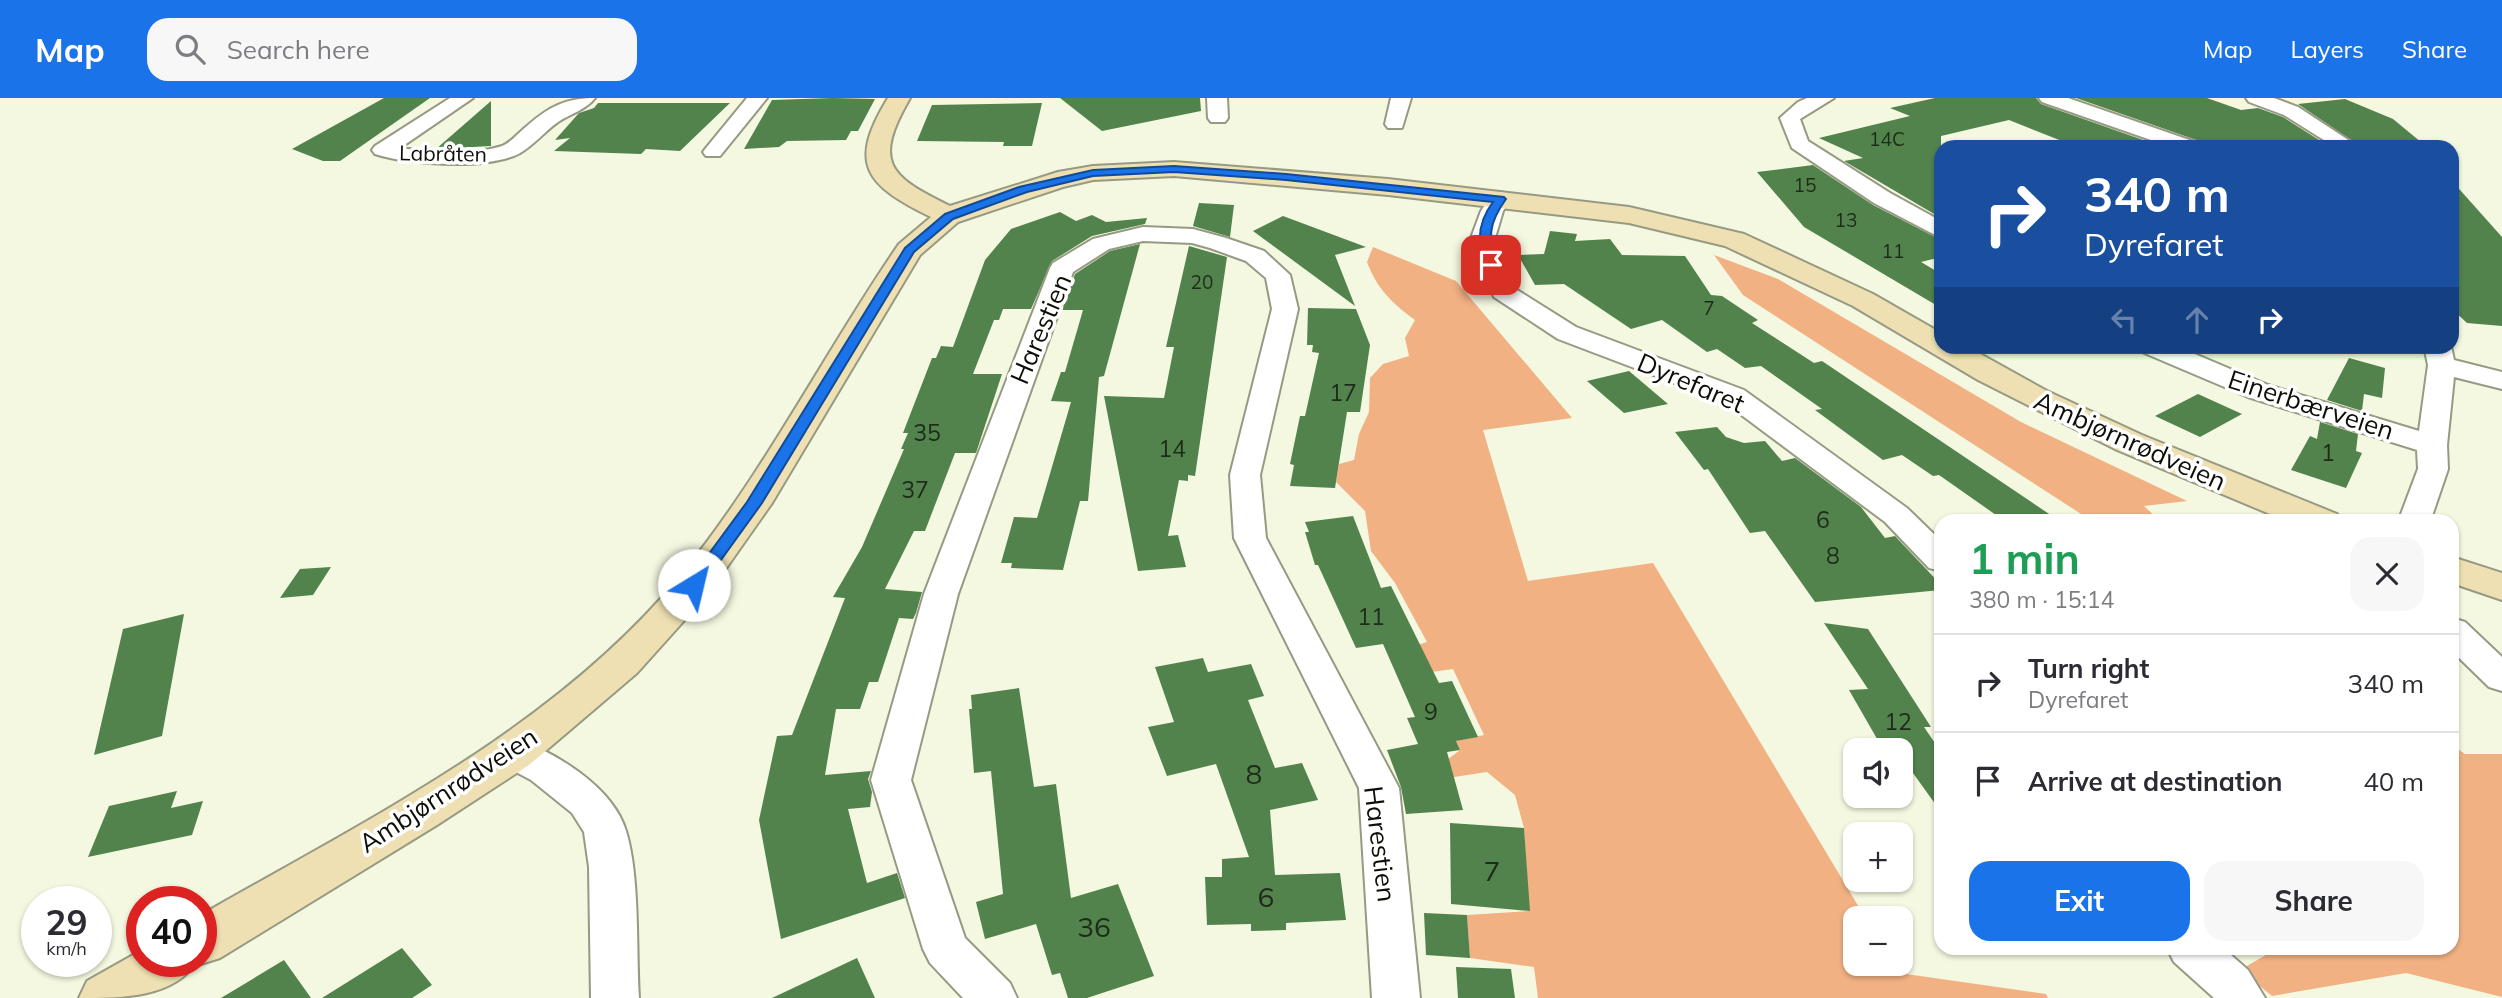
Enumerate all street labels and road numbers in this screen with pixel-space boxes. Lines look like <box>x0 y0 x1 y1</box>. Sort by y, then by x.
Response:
street label: Labråten <box>399 139 487 167</box>
street label: Harestien <box>1003 269 1078 389</box>
street label: Dyrefaret <box>1633 345 1750 420</box>
street label: Einerbærveien <box>2224 362 2398 447</box>
street label: Ambjørnrødveien <box>2029 384 2231 498</box>
street label: Ambjørnrødveien <box>352 720 543 860</box>
street label: Harestien <box>1357 784 1404 904</box>

